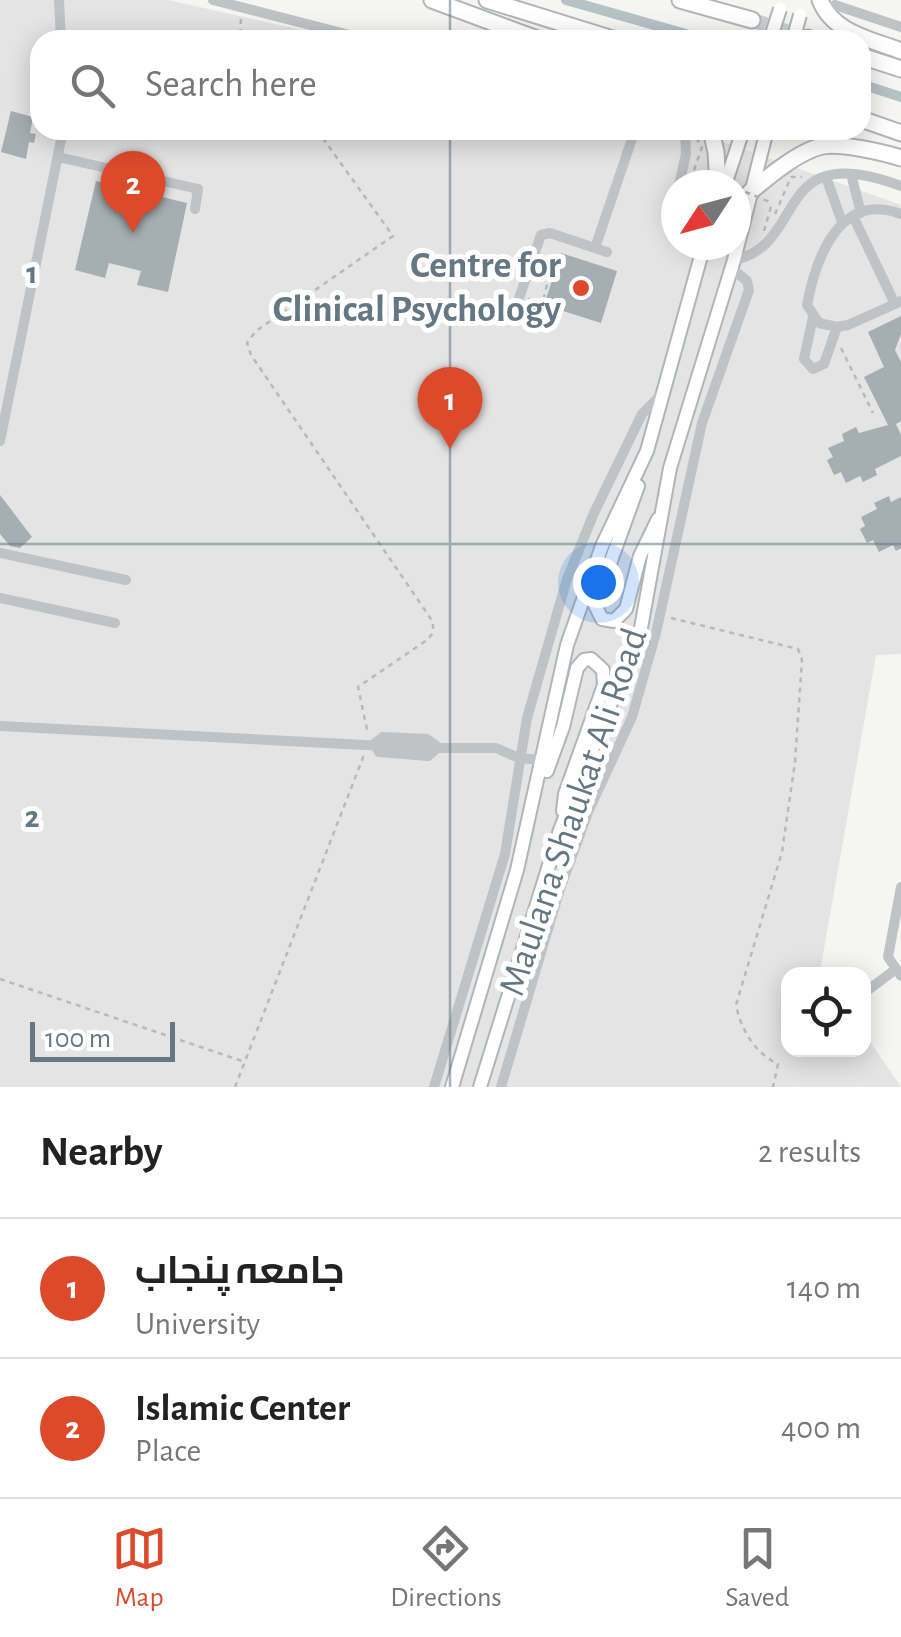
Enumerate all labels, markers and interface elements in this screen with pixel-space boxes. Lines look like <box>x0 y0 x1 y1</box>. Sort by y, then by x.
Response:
search box <box>30 30 871 140</box>
icon: search <box>65 58 120 113</box>
text: Search here <box>145 66 317 104</box>
pin: 2 <box>100 150 166 233</box>
north arrow <box>661 170 751 260</box>
place label: Centre for Clinical Psychology <box>273 247 562 329</box>
text: 1 <box>26 257 38 289</box>
marker: Centre for Clinical Psychology <box>570 277 592 299</box>
pin: 1 <box>418 366 482 449</box>
your location <box>573 557 624 608</box>
street label: Maulana Shaukat Ali Road <box>493 623 655 1001</box>
text: 2 <box>24 801 40 833</box>
map controls <box>781 967 871 1057</box>
button: locate <box>781 967 871 1057</box>
scale bar <box>30 1017 175 1062</box>
text: 100 m <box>45 1025 111 1053</box>
text: Nearby <box>40 1131 163 1173</box>
text: 2 results <box>758 1136 861 1168</box>
text: جامعہ پنجاب <box>135 1253 345 1291</box>
text: 1 <box>67 1272 78 1304</box>
text: 140 m <box>787 1272 861 1304</box>
text: University <box>135 1308 260 1340</box>
text: Islamic Center <box>135 1390 350 1428</box>
text: 2 <box>65 1412 80 1444</box>
text: 400 m <box>781 1412 861 1444</box>
text: Place <box>135 1435 201 1467</box>
tab: Map <box>112 1521 167 1615</box>
tab: Directions <box>390 1521 502 1615</box>
tab: Saved <box>725 1521 789 1615</box>

